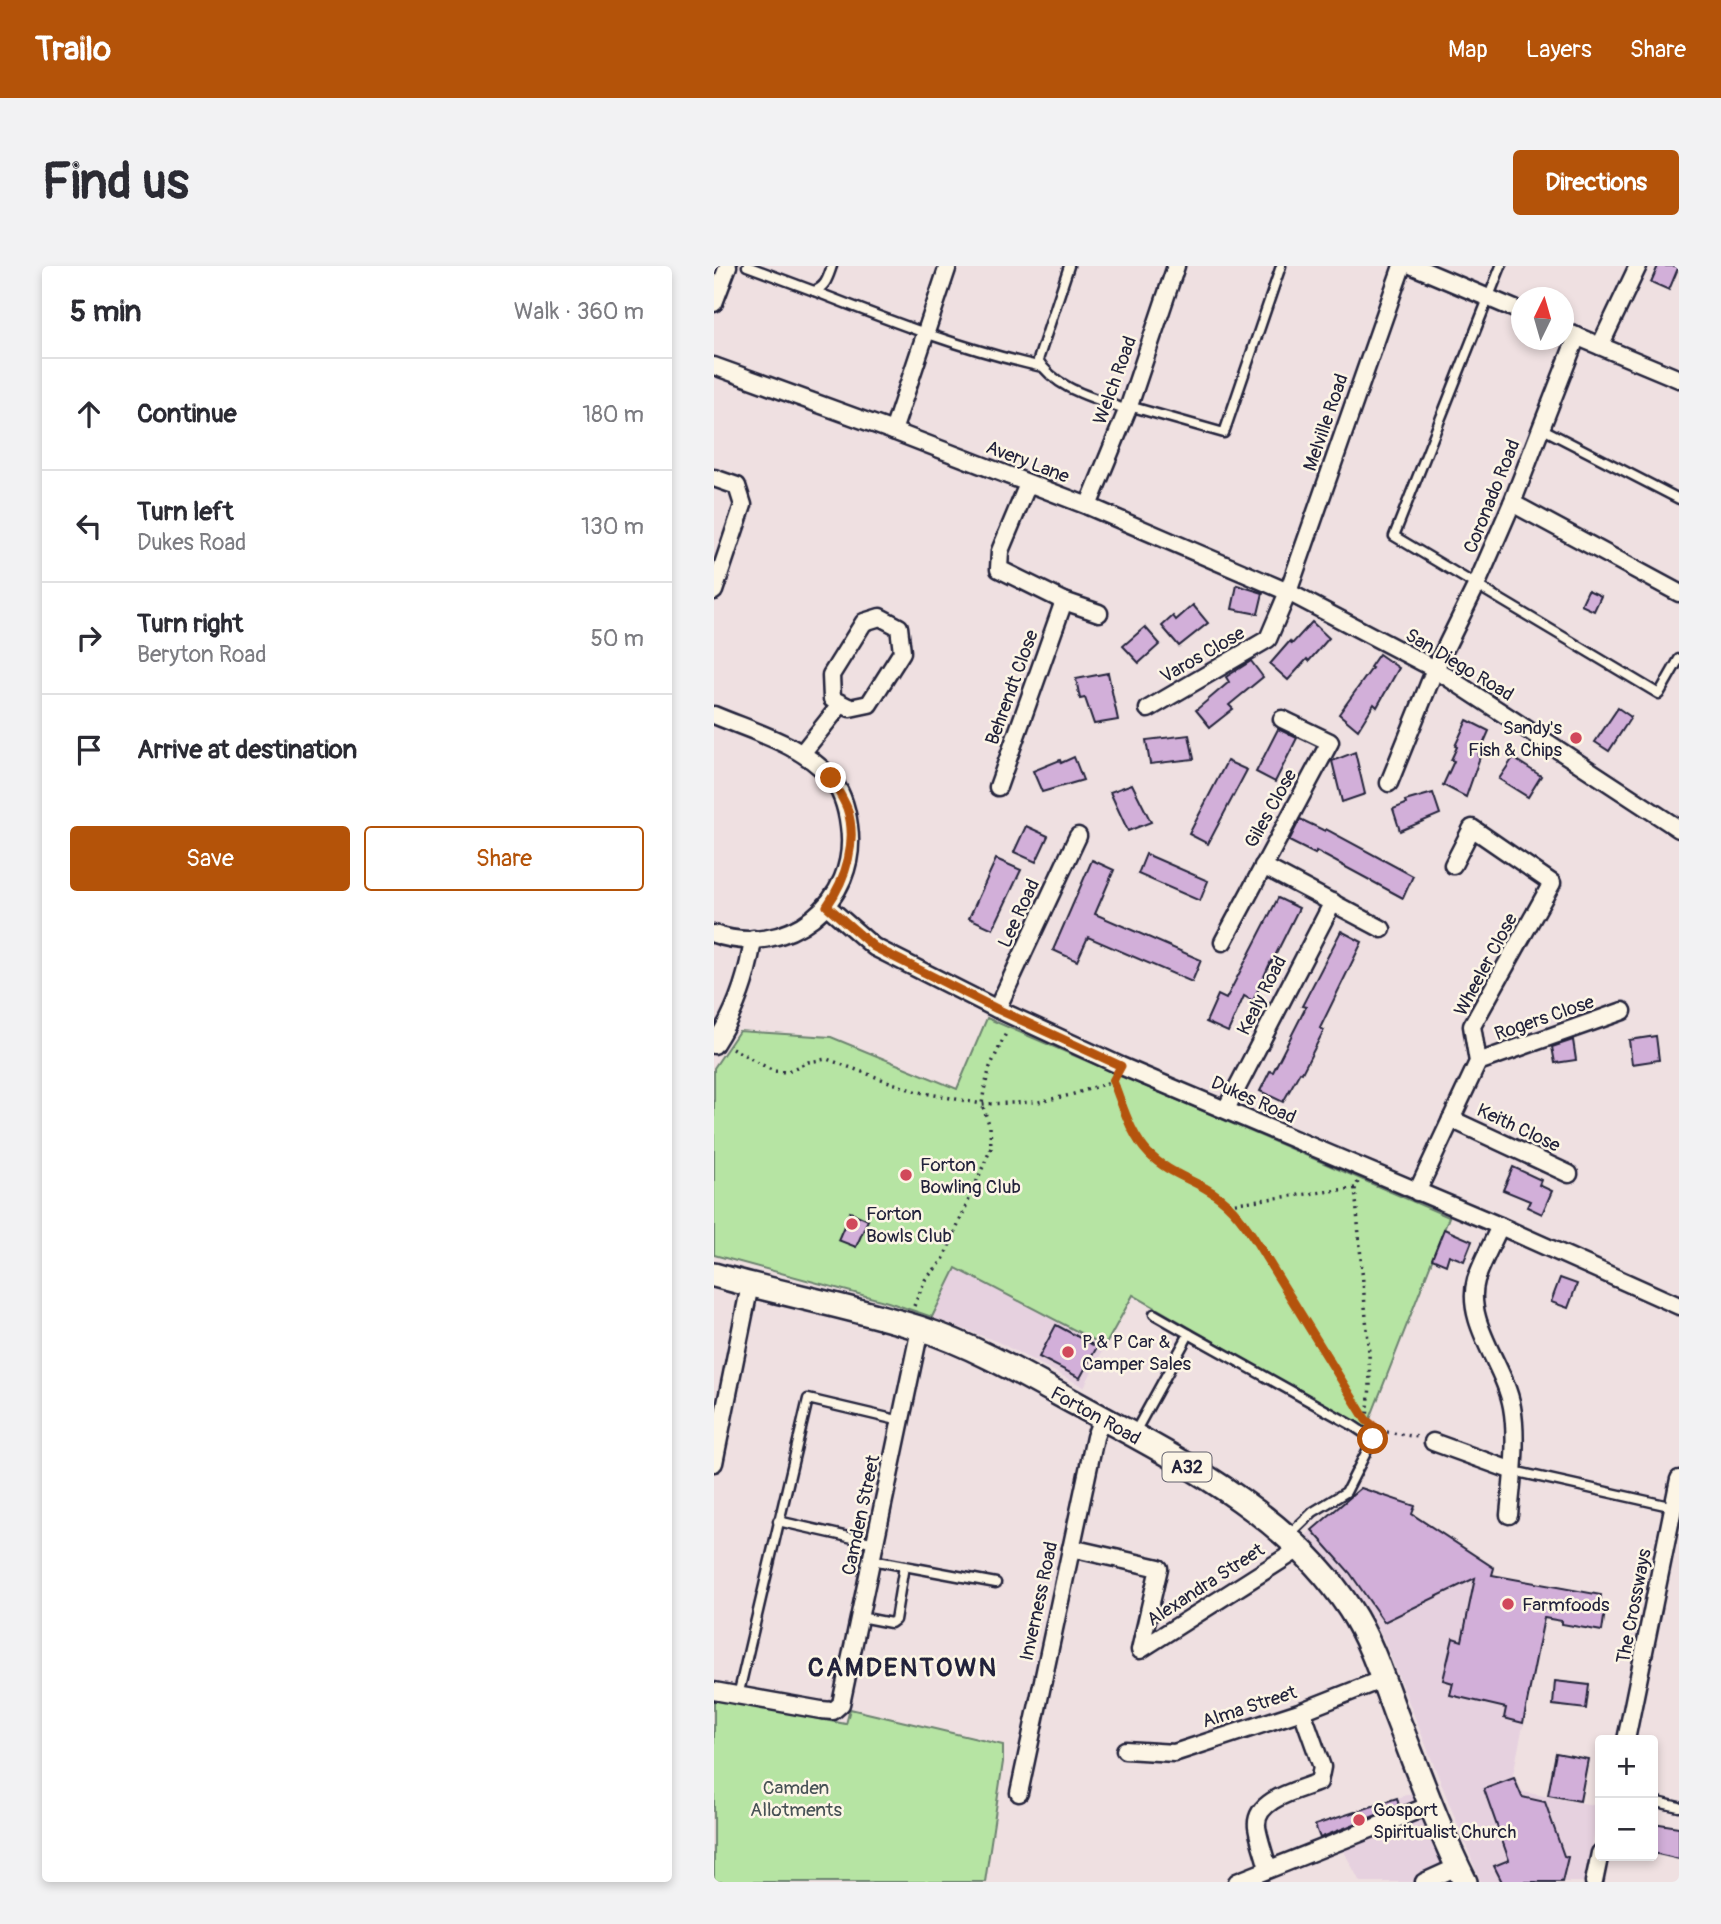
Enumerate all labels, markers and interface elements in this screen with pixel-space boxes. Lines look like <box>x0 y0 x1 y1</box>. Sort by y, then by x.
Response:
text: Trailo <box>35 29 111 70</box>
text: Map <box>1448 35 1488 64</box>
text: Layers <box>1526 35 1592 64</box>
text: Share <box>1630 35 1686 64</box>
button: Directions <box>1513 150 1679 215</box>
text: Find us <box>42 152 189 213</box>
north arrow <box>1511 287 1574 350</box>
text: 5 min <box>70 293 141 330</box>
text: Walk · 360 m <box>514 297 644 326</box>
street label: Welch Road <box>1088 333 1142 428</box>
street label: Melville Road <box>1298 370 1354 474</box>
icon: ahead <box>70 395 108 433</box>
text: Continue <box>137 398 237 430</box>
text: 180 m <box>582 400 644 429</box>
street label: Avery Lane <box>983 435 1073 489</box>
street label: Coronado Road <box>1458 436 1526 557</box>
text: Turn left <box>137 496 233 528</box>
icon: left <box>70 507 108 545</box>
text: 130 m <box>581 512 644 541</box>
text: Dukes Road <box>137 528 246 557</box>
text: Turn right <box>137 608 243 640</box>
icon: right <box>70 619 108 657</box>
street label: Varos Close <box>1156 621 1250 689</box>
street label: San Diego Road <box>1401 623 1518 707</box>
text: 50 m <box>590 624 644 653</box>
street label: Behrendt Close <box>980 626 1044 748</box>
text: Beryton Road <box>137 640 266 669</box>
place label: Sandy's Fish & Chips <box>1468 716 1563 762</box>
marker: Sandy's Fish & Chips <box>1568 730 1584 746</box>
icon: arrive <box>70 731 108 769</box>
text: Arrive at destination <box>137 734 357 766</box>
route end <box>815 762 846 793</box>
street label: Giles Close <box>1239 764 1303 852</box>
button: Save <box>70 826 350 891</box>
button: Share <box>364 826 644 891</box>
street label: Lee Road <box>993 875 1045 952</box>
street label: Wheeler Close <box>1449 908 1523 1020</box>
street label: Kealy Road <box>1232 952 1292 1039</box>
street label: Rogers Close <box>1491 989 1598 1046</box>
street label: Dukes Road <box>1207 1071 1300 1129</box>
street label: Keith Close <box>1473 1098 1565 1158</box>
place label: Forton Bowling Club <box>920 1153 1021 1199</box>
marker: Forton Bowling Club <box>898 1167 914 1183</box>
place label: Forton Bowls Club <box>866 1202 952 1248</box>
marker: Forton Bowls Club <box>844 1216 860 1232</box>
place label: P & P Car & Camper Sales <box>1082 1330 1191 1376</box>
marker: P & P Car & Camper Sales <box>1060 1344 1076 1360</box>
street label: Forton Road <box>1046 1381 1145 1450</box>
route start <box>1357 1423 1388 1454</box>
road number: A32 <box>1162 1452 1212 1482</box>
street label: Camden Street <box>837 1453 886 1578</box>
street label: Alexandra Street <box>1142 1538 1269 1632</box>
street label: Inverness Road <box>1015 1539 1063 1663</box>
street label: The Crossways <box>1611 1546 1657 1666</box>
place label: Farmfoods <box>1522 1593 1610 1617</box>
marker: Farmfoods <box>1500 1596 1516 1612</box>
district label: CAMDENTOWN <box>808 1652 998 1684</box>
street label: Alma Street <box>1199 1680 1300 1734</box>
map controls <box>1595 1735 1658 1861</box>
button: + <box>1595 1735 1658 1798</box>
park label: Camden Allotments <box>750 1776 842 1822</box>
place label: Gosport Spiritualist Church <box>1373 1798 1516 1844</box>
button: − <box>1595 1798 1658 1861</box>
marker: Gosport Spiritualist Church <box>1351 1812 1367 1828</box>

